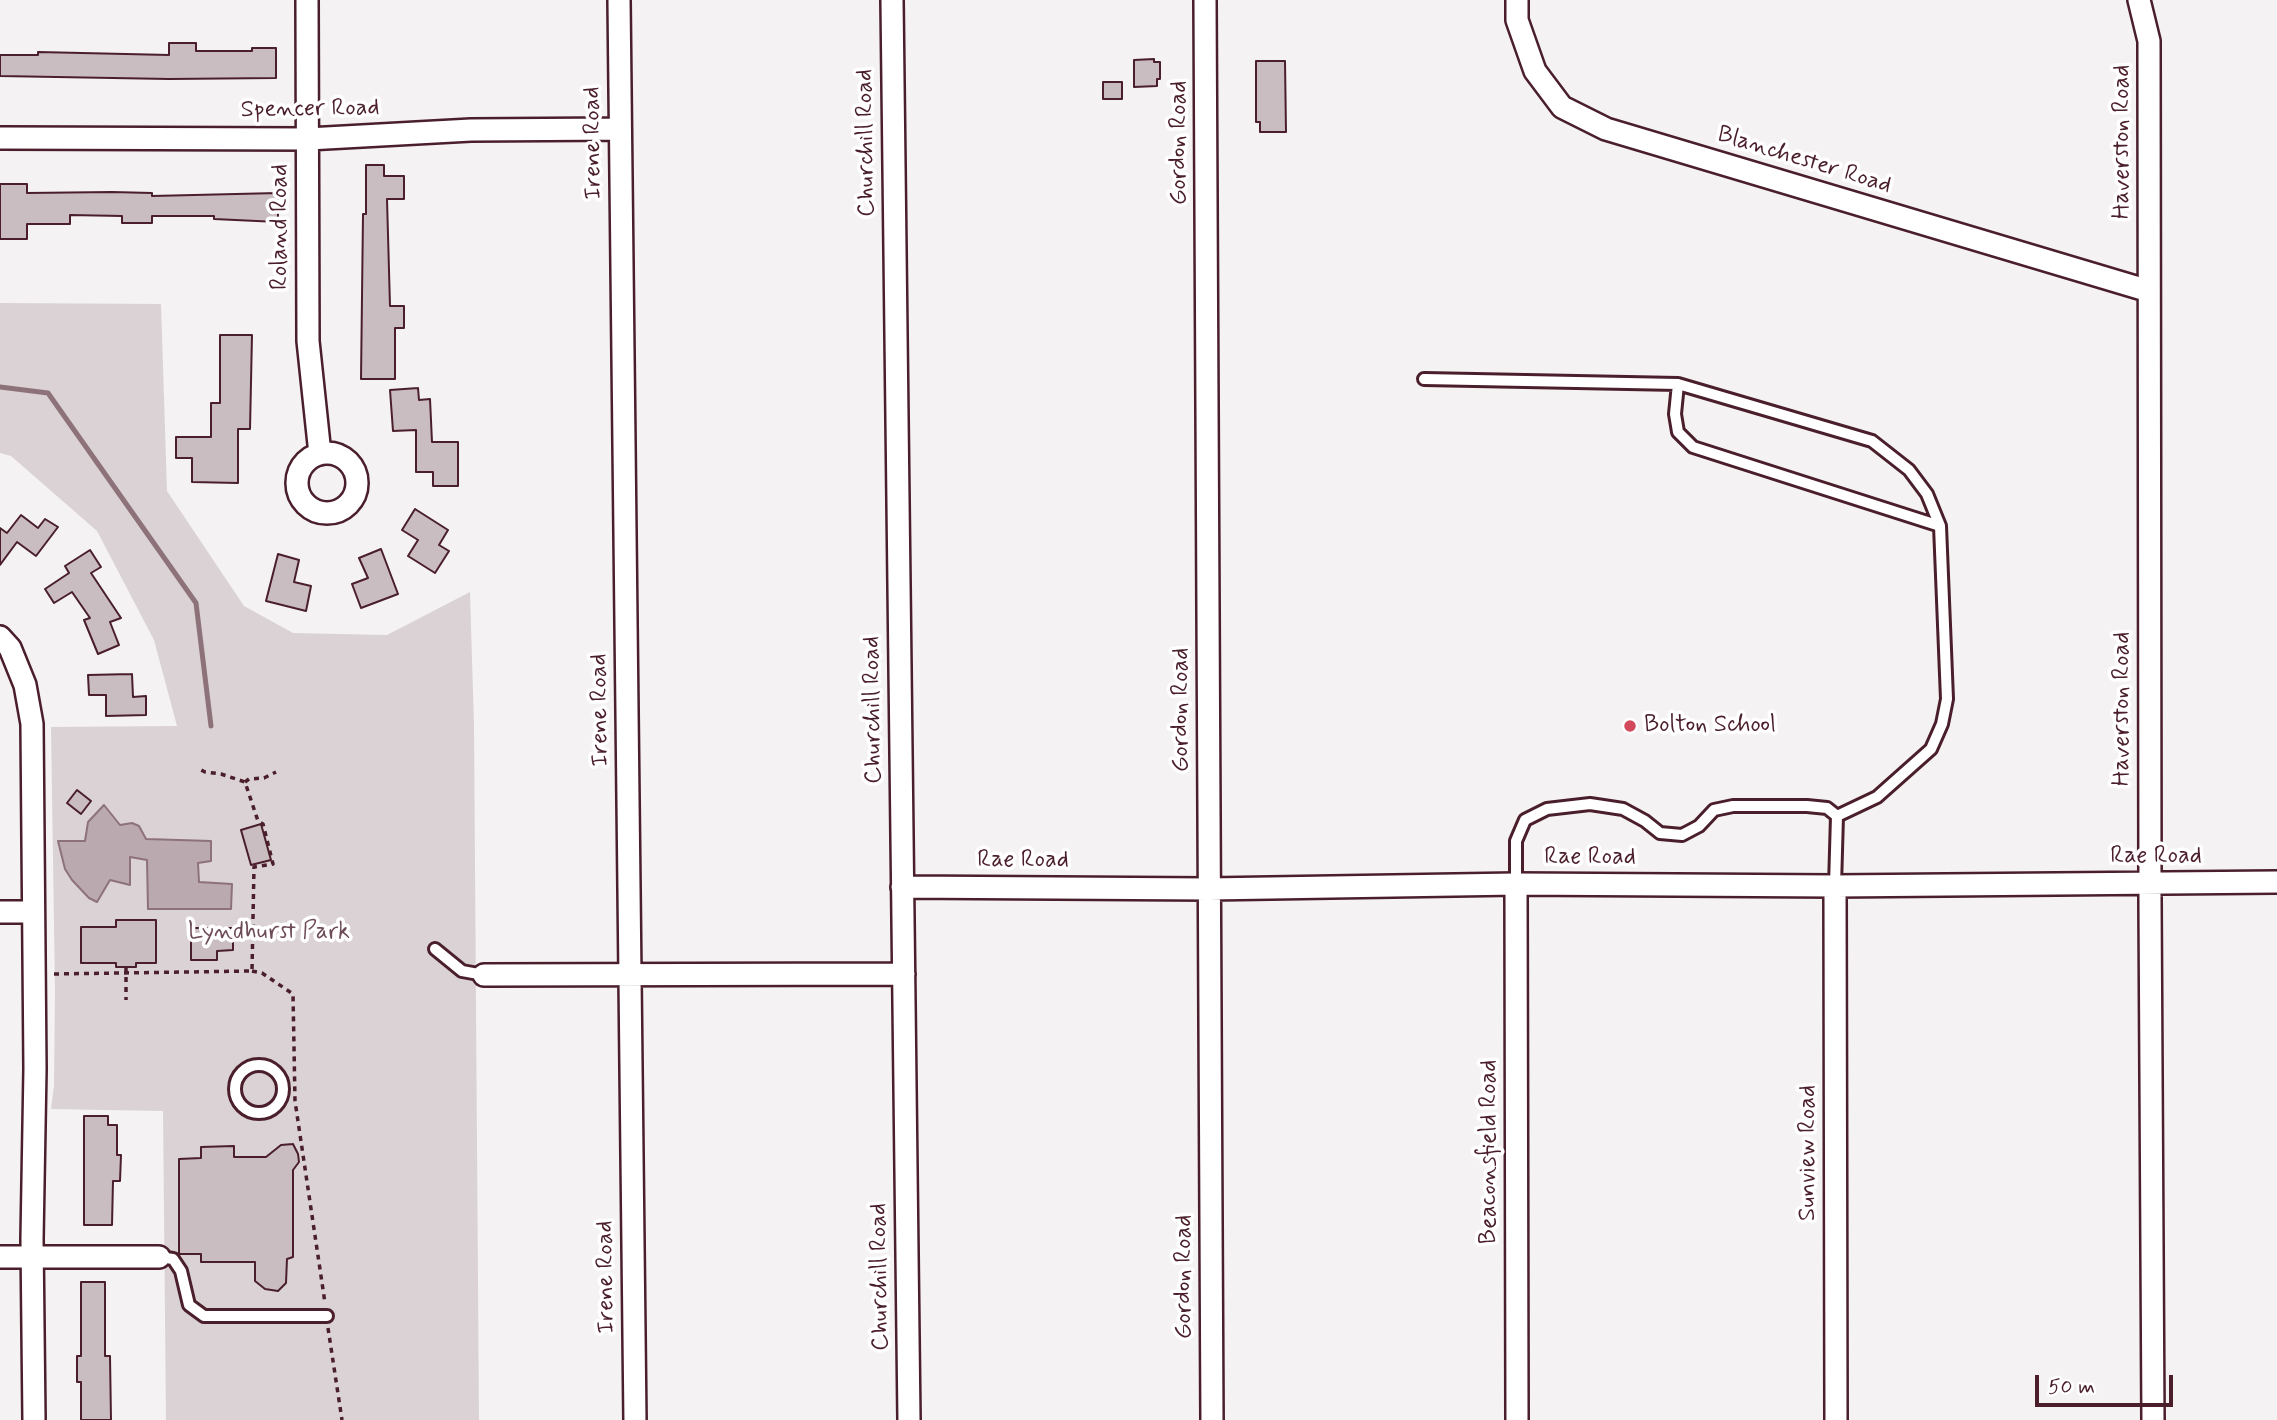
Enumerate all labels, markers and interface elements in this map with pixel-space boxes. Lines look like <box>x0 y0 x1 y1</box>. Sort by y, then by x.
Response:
street label: Haverston Road <box>2109 65 2137 219</box>
street label: Churchill Road <box>851 69 883 217</box>
street label: Gordon Road <box>1166 81 1194 205</box>
street label: Irene Road <box>579 86 609 200</box>
street label: Spencer Road <box>240 94 380 126</box>
street label: Blanchester Road <box>1713 121 1895 201</box>
street label: Roland Road <box>267 164 295 290</box>
street label: Haverston Road <box>2109 632 2137 786</box>
street label: Churchill Road <box>858 636 890 784</box>
street label: Gordon Road <box>1168 648 1196 772</box>
street label: Irene Road <box>586 653 616 767</box>
place label: Bolton School <box>1644 712 1776 740</box>
marker: Bolton School <box>1622 718 1638 734</box>
street label: Rae Road <box>2110 843 2202 871</box>
street label: Rae Road <box>1544 844 1636 872</box>
street label: Rae Road <box>977 847 1069 875</box>
park label: Lyndhurst Park <box>188 919 350 947</box>
street label: Beaconsfield Road <box>1476 1060 1504 1244</box>
street label: Sunview Road <box>1795 1085 1823 1221</box>
street label: Churchill Road <box>865 1203 897 1351</box>
street label: Gordon Road <box>1171 1215 1199 1339</box>
street label: Irene Road <box>592 1220 622 1334</box>
scale bar <box>2039 1360 2177 1404</box>
text: 50 m <box>2048 1373 2095 1401</box>

